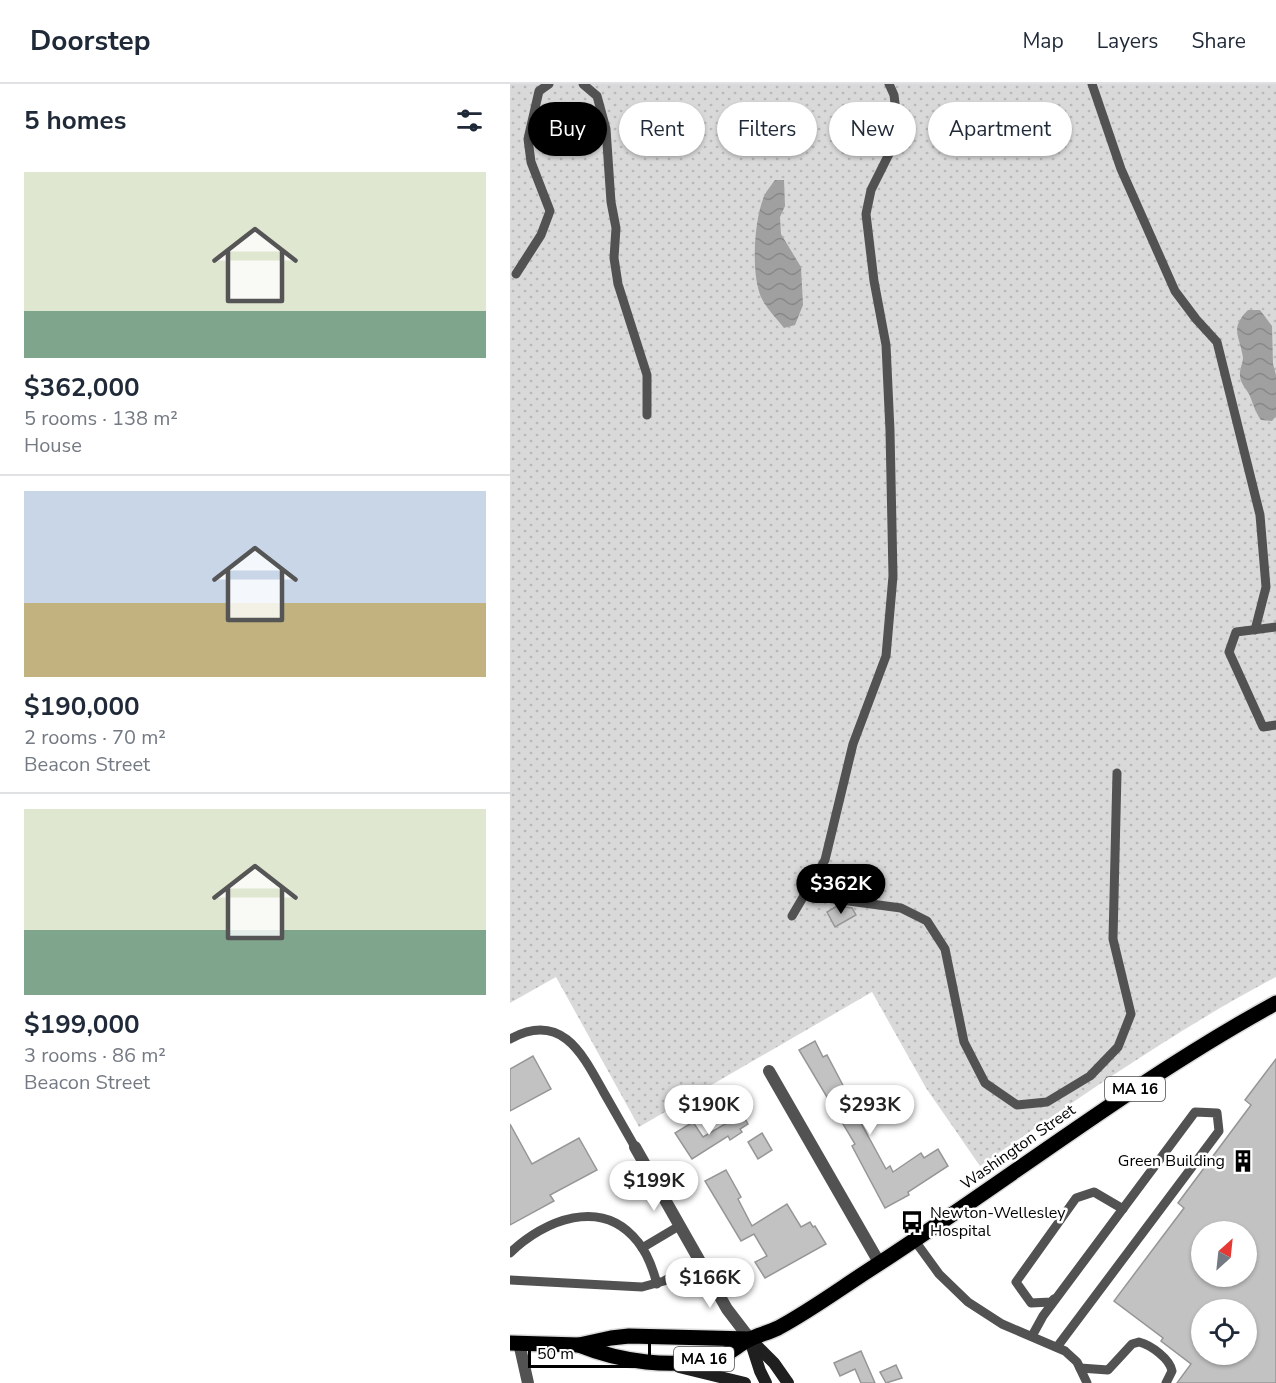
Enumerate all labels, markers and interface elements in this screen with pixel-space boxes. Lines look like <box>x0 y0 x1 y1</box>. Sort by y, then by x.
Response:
text: Doorstep <box>30 22 151 60</box>
text: Map <box>1022 27 1064 55</box>
text: Layers <box>1097 27 1158 55</box>
text: Share <box>1191 27 1246 55</box>
chip: Buy <box>528 102 607 156</box>
chip: Rent <box>619 102 705 156</box>
chip: Filters <box>717 102 817 156</box>
chip: New <box>829 102 916 156</box>
chip: Apartment <box>928 102 1072 156</box>
text: 5 homes <box>24 103 126 138</box>
icon: filters <box>453 104 486 137</box>
icon: home <box>201 211 309 319</box>
text: $362,000 <box>24 370 140 405</box>
text: 5 rooms · 138 m² <box>24 405 178 432</box>
text: House <box>24 432 82 459</box>
icon: home <box>201 530 309 638</box>
text: $190,000 <box>24 689 140 724</box>
text: 2 rooms · 70 m² <box>24 724 166 751</box>
text: Beacon Street <box>24 751 150 778</box>
icon: home <box>201 848 309 956</box>
pin: $362K <box>799 864 883 915</box>
text: $362K <box>810 870 872 897</box>
text: $199,000 <box>24 1007 140 1042</box>
text: 3 rooms · 86 m² <box>24 1042 166 1069</box>
text: Beacon Street <box>24 1069 150 1096</box>
road number: MA 16 <box>1105 1077 1165 1101</box>
pin: $190K <box>667 1085 751 1136</box>
pin: $293K <box>828 1085 912 1136</box>
text: $190K <box>678 1091 740 1118</box>
text: $293K <box>839 1091 901 1118</box>
street label: Washington Street <box>956 1099 1080 1195</box>
building icon: Green Building <box>1230 1148 1256 1174</box>
place label: Green Building <box>1118 1150 1225 1172</box>
pin: $199K <box>612 1161 696 1212</box>
text: $199K <box>623 1167 685 1194</box>
place label: Newton-Wellesley Hospital <box>930 1202 1066 1242</box>
bus stop icon: Newton-Wellesley Hospital <box>899 1209 925 1235</box>
north arrow <box>1191 1221 1257 1287</box>
map controls <box>1191 1221 1257 1365</box>
pin: $166K <box>668 1258 752 1309</box>
text: $166K <box>679 1264 741 1291</box>
button: locate <box>1191 1299 1257 1365</box>
scale bar <box>528 1341 651 1368</box>
text: 50 m <box>537 1343 574 1365</box>
road number: MA 16 <box>674 1347 734 1371</box>

